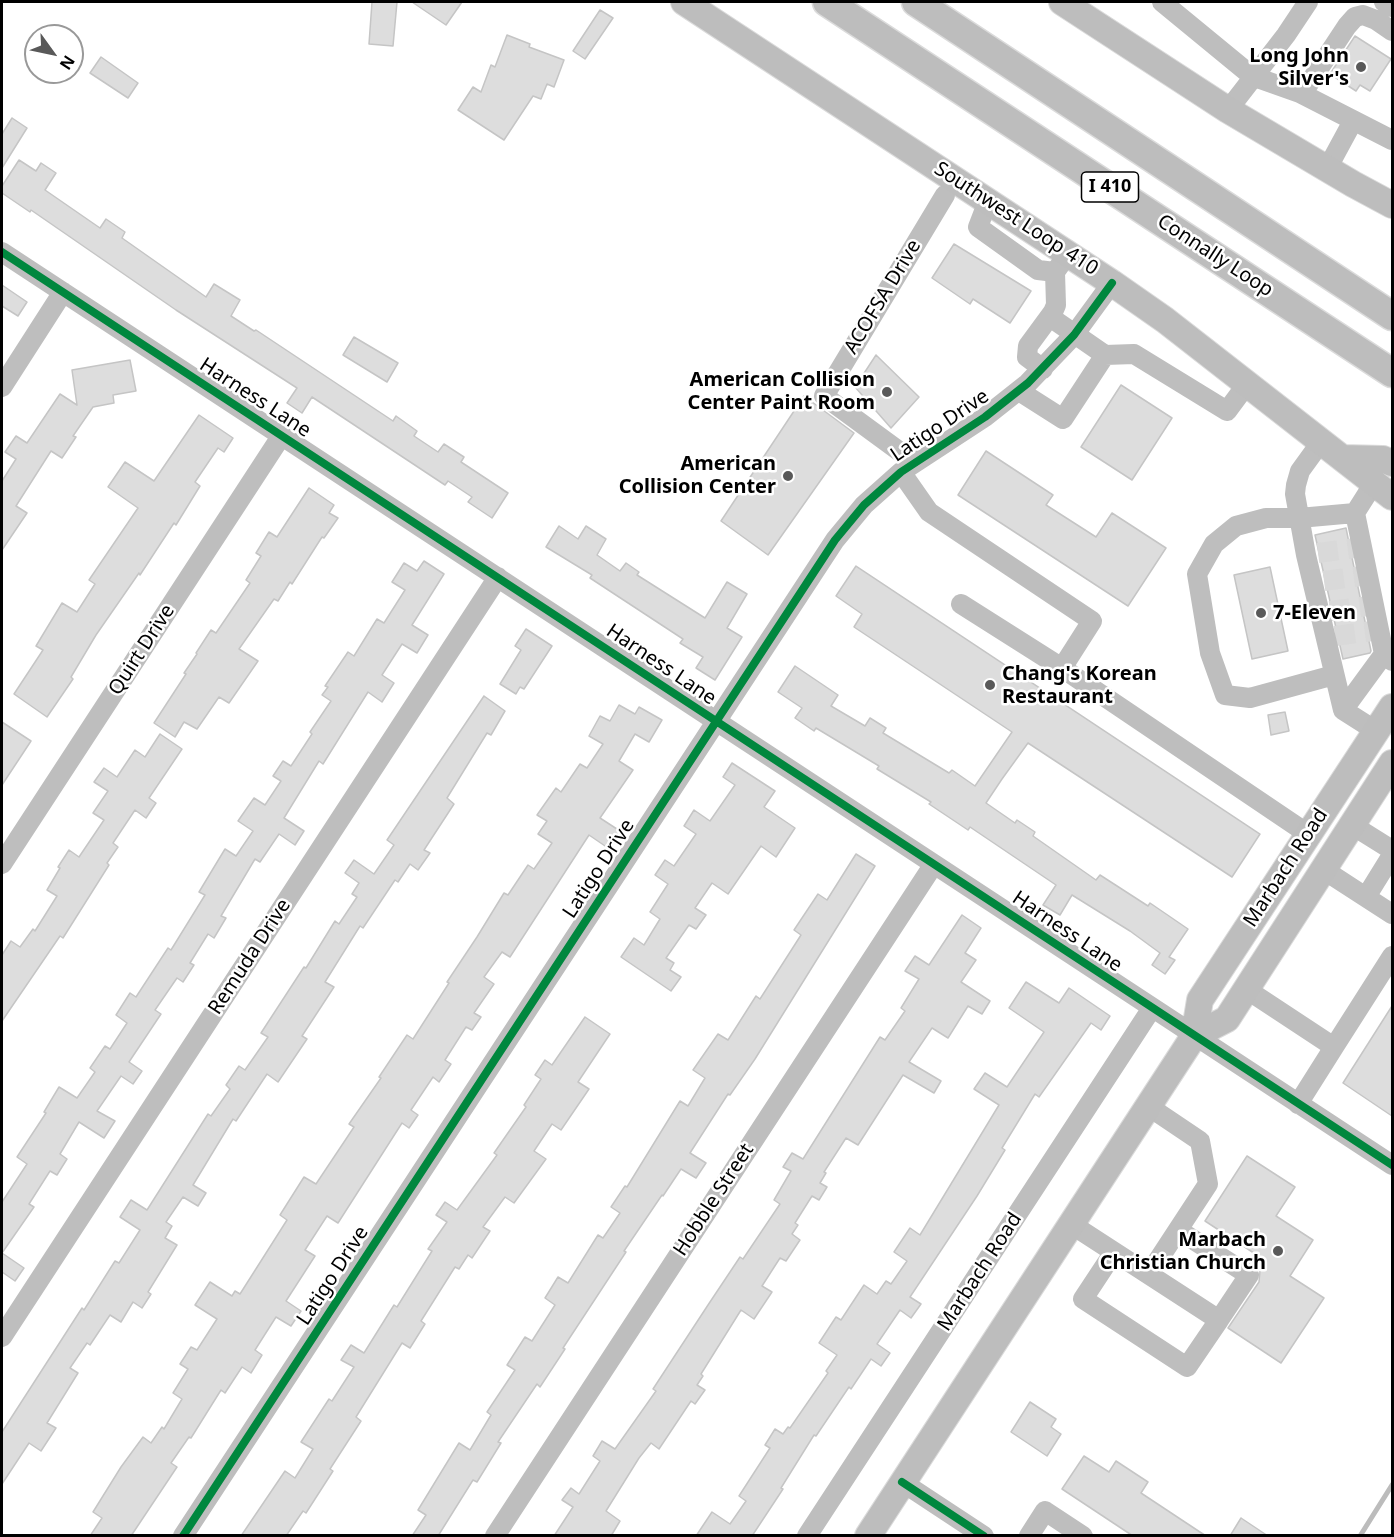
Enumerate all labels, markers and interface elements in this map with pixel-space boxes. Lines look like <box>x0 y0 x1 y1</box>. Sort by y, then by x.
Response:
north arrow <box>24 24 84 84</box>
place label: Long John Silver's <box>1249 44 1349 91</box>
text: N <box>55 51 80 74</box>
marker: Long John Silver's <box>1354 60 1368 74</box>
street label: Southwest Loop 410 <box>930 157 1102 281</box>
road number: I 410 <box>1082 172 1138 202</box>
street label: Connally Loop <box>1153 210 1277 302</box>
street label: ACOFSA Drive <box>839 236 927 358</box>
street label: Harness Lane <box>195 353 315 443</box>
place label: American Collision Center Paint Room <box>688 368 875 415</box>
street label: Latigo Drive <box>886 384 994 468</box>
marker: American Collision Center Paint Room <box>880 385 894 399</box>
place label: American Collision Center <box>619 452 776 499</box>
marker: American Collision Center <box>781 469 795 483</box>
street label: Quirt Drive <box>104 600 180 700</box>
place label: 7-Eleven <box>1273 601 1356 625</box>
marker: 7-Eleven <box>1254 606 1268 620</box>
street label: Harness Lane <box>601 619 721 711</box>
place label: Chang's Korean Restaurant <box>1002 662 1157 709</box>
marker: Chang's Korean Restaurant <box>983 678 997 692</box>
street label: Marbach Road <box>1239 804 1333 932</box>
street label: Latigo Drive <box>558 815 640 923</box>
street label: Harness Lane <box>1007 886 1127 978</box>
street label: Remuda Drive <box>204 895 296 1019</box>
street label: Hobble Street <box>669 1139 759 1261</box>
street label: Marbach Road <box>933 1208 1027 1336</box>
street label: Latigo Drive <box>292 1222 374 1330</box>
place label: Marbach Christian Church <box>1100 1228 1266 1275</box>
marker: Marbach Christian Church <box>1271 1244 1285 1258</box>

